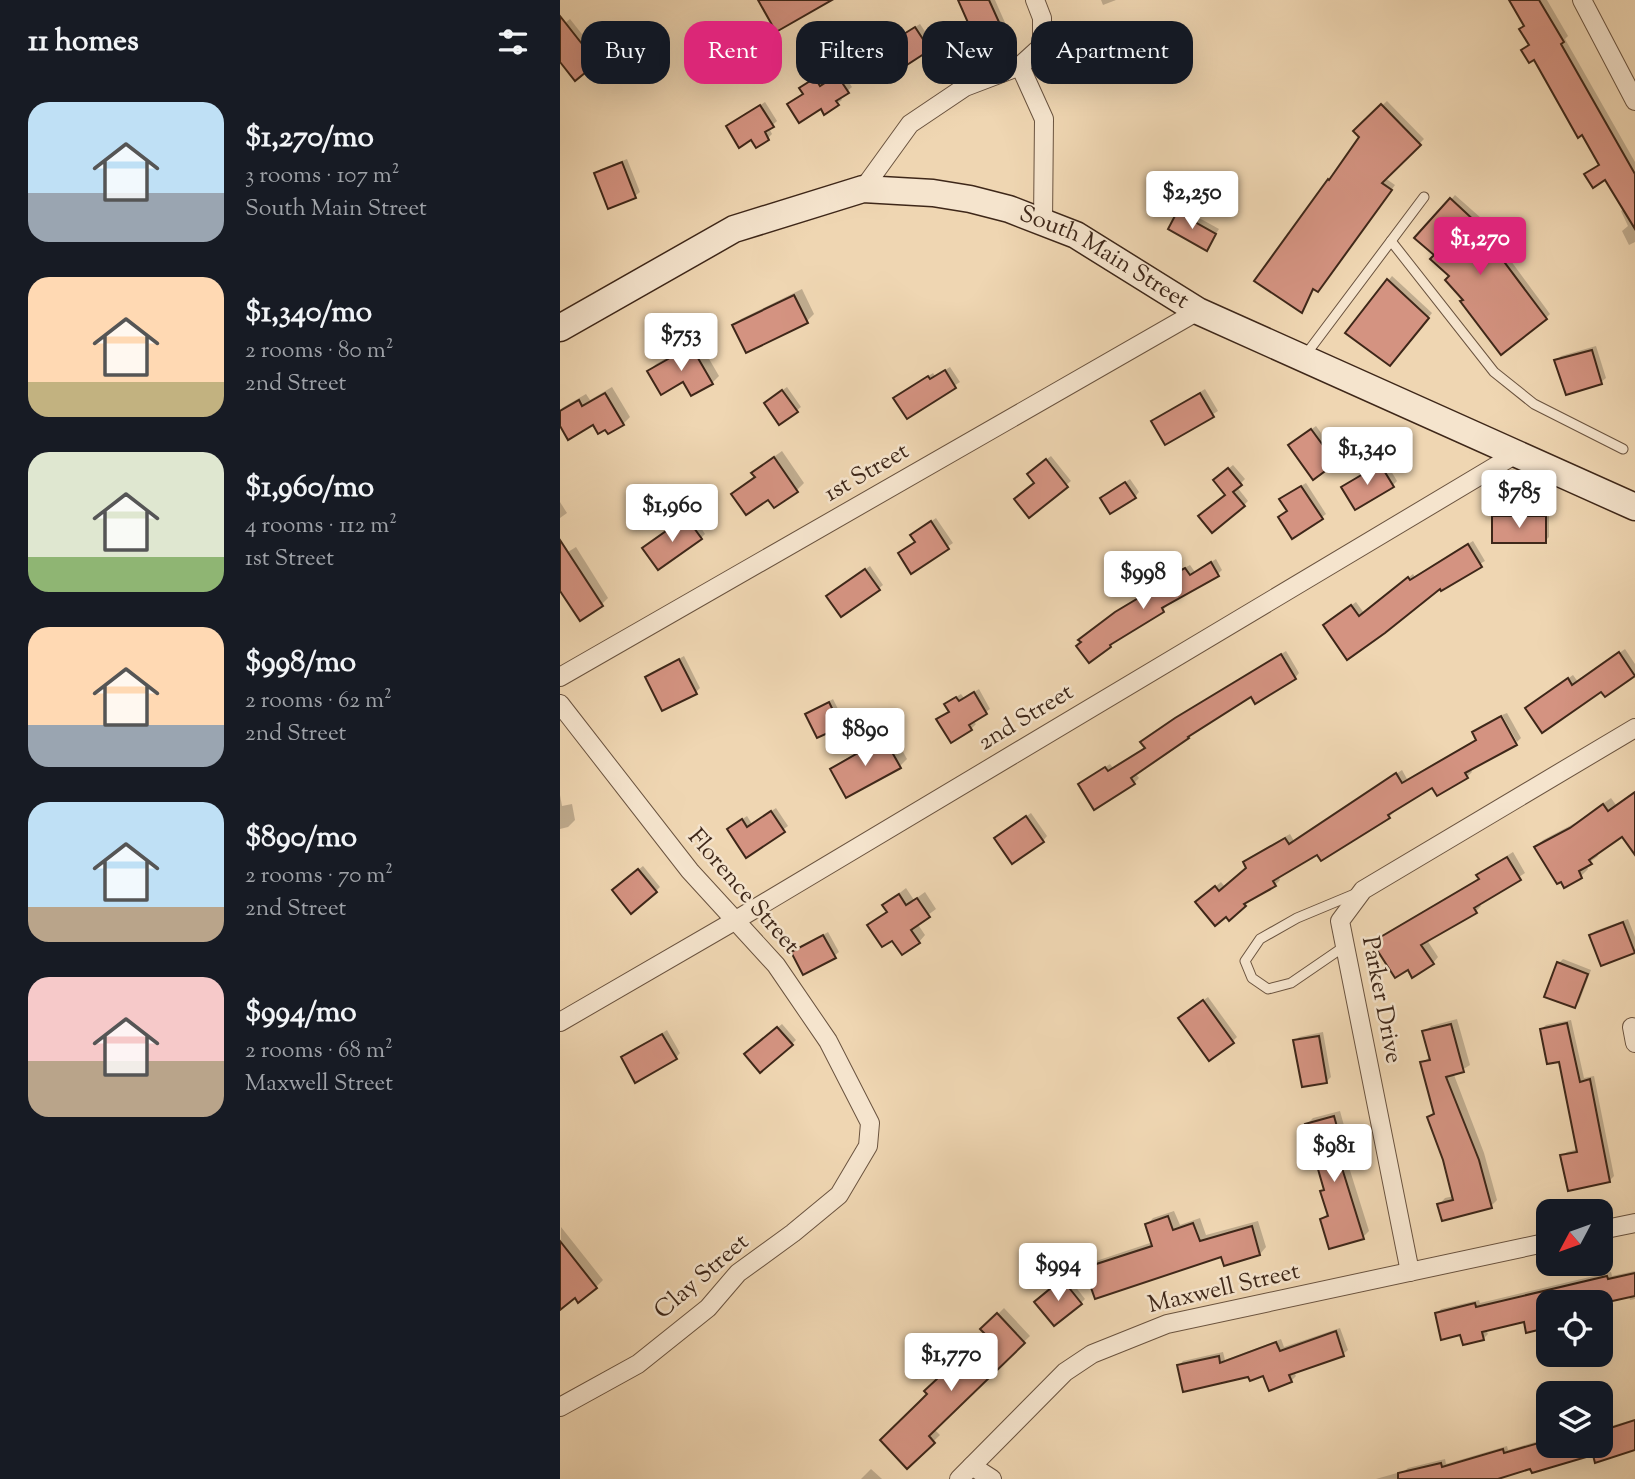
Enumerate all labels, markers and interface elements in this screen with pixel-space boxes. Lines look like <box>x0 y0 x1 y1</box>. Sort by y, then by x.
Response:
text: 11 homes <box>28 21 139 64</box>
chip: Buy <box>581 21 670 84</box>
chip: Rent <box>684 21 782 84</box>
chip: Filters <box>796 21 908 84</box>
chip: New <box>922 21 1017 84</box>
chip: Apartment <box>1031 21 1193 84</box>
icon: filters <box>494 23 532 61</box>
text: $1,270/mo <box>245 117 374 160</box>
icon: home <box>84 130 168 214</box>
text: 3 rooms · 107 m² <box>245 160 400 193</box>
pin: $2,250 <box>1135 172 1249 231</box>
text: $2,250 <box>1162 177 1222 210</box>
text: South Main Street <box>245 193 427 226</box>
street label: South Main Street <box>1014 197 1195 318</box>
pin: $1,270 <box>1423 218 1537 277</box>
text: $1,270 <box>1450 223 1510 256</box>
text: $1,340/mo <box>245 292 372 335</box>
icon: home <box>84 305 168 389</box>
pin: $753 <box>640 314 722 373</box>
text: $753 <box>661 319 701 352</box>
text: 2 rooms · 80 m² <box>245 335 393 368</box>
text: 2nd Street <box>245 368 346 401</box>
pin: $1,340 <box>1310 428 1424 487</box>
text: $1,340 <box>1338 433 1396 466</box>
street label: 1st Street <box>818 435 916 511</box>
text: $1,960/mo <box>245 467 374 510</box>
pin: $785 <box>1478 470 1560 530</box>
text: $785 <box>1497 476 1541 509</box>
icon: home <box>84 480 168 564</box>
pin: $1,960 <box>615 484 729 544</box>
text: $1,960 <box>642 490 702 523</box>
text: 4 rooms · 112 m² <box>245 510 397 543</box>
text: 1st Street <box>245 543 334 576</box>
pin: $998 <box>1102 552 1184 611</box>
text: $998 <box>1120 557 1166 590</box>
text: $998/mo <box>245 642 356 685</box>
icon: home <box>84 655 168 739</box>
street label: 2nd Street <box>972 676 1080 760</box>
text: 2 rooms · 62 m² <box>245 685 392 718</box>
pin: $890 <box>824 708 906 768</box>
text: $890 <box>841 714 889 747</box>
text: 2nd Street <box>245 718 346 751</box>
text: $890/mo <box>245 817 357 860</box>
street label: Florence Street <box>679 822 807 962</box>
icon: home <box>84 830 168 914</box>
text: 2 rooms · 70 m² <box>245 860 393 893</box>
text: 2nd Street <box>245 893 346 926</box>
street label: Parker Drive <box>1352 934 1410 1066</box>
text: $994/mo <box>245 992 357 1035</box>
icon: home <box>84 1005 168 1089</box>
text: 2 rooms · 68 m² <box>245 1035 393 1068</box>
text: Maxwell Street <box>245 1068 393 1101</box>
pin: $981 <box>1293 1124 1375 1184</box>
text: $981 <box>1313 1130 1355 1163</box>
north arrow <box>1536 1199 1614 1276</box>
map controls <box>1536 1199 1613 1458</box>
street label: Clay Street <box>647 1226 757 1328</box>
pin: $994 <box>1017 1244 1099 1303</box>
text: $994 <box>1035 1249 1081 1282</box>
street label: Maxwell Street <box>1145 1255 1303 1323</box>
button: locate <box>1536 1290 1613 1367</box>
pin: $1,770 <box>894 1334 1008 1393</box>
text: $1,770 <box>921 1339 981 1372</box>
button: layers <box>1536 1381 1613 1458</box>

